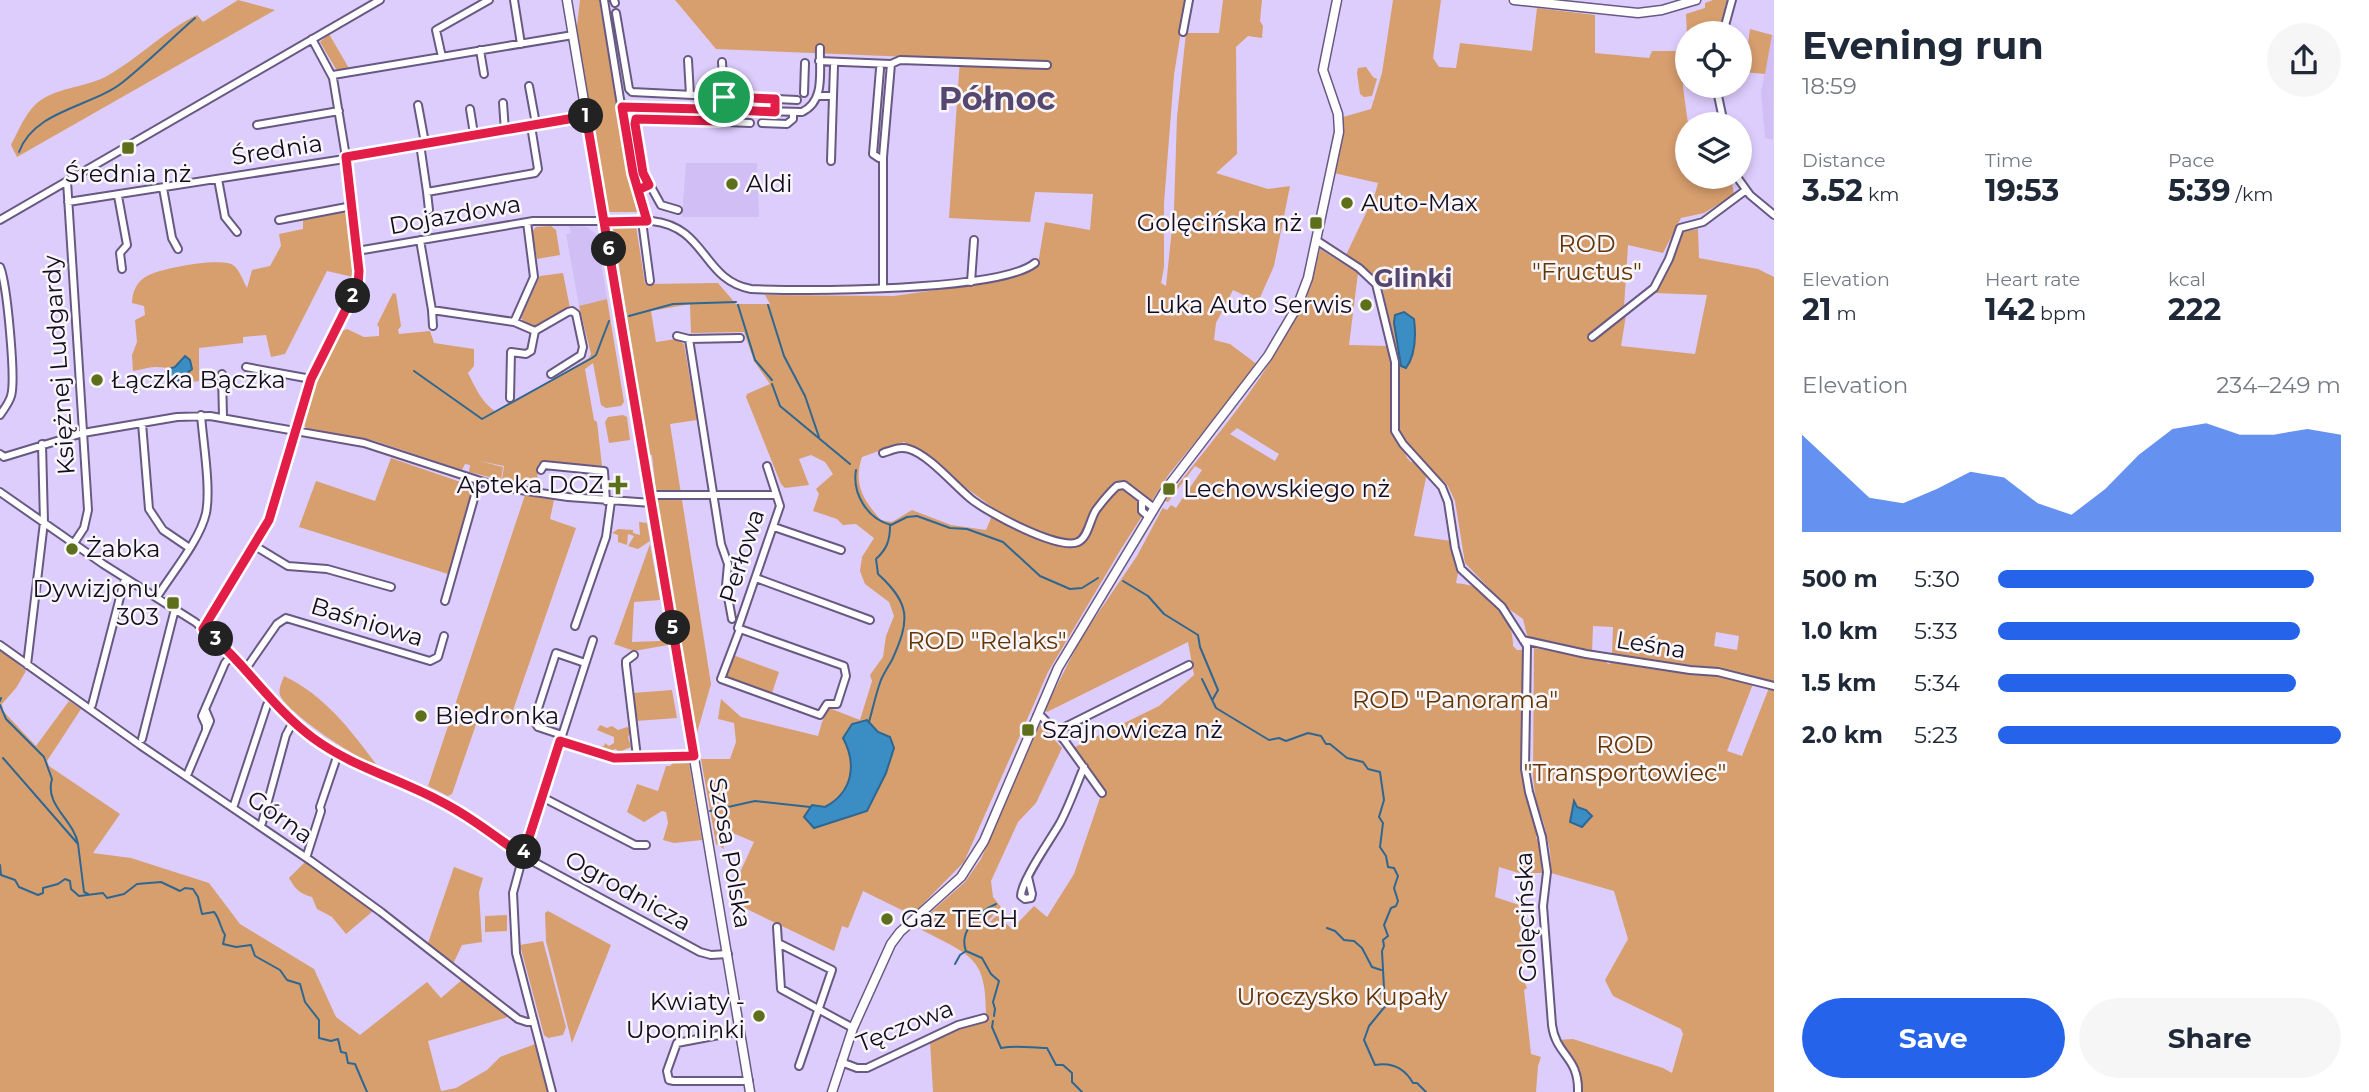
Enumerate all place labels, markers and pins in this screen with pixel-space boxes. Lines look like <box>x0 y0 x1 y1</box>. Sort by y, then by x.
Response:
pin <box>694 67 754 127</box>
pin: 1 <box>568 99 604 134</box>
marker: Średnia nż <box>120 140 136 156</box>
place label: Średnia nż <box>65 159 191 188</box>
place label: Aldi <box>746 169 792 198</box>
marker: Aldi <box>724 176 740 192</box>
place label: Auto-Max <box>1361 188 1478 217</box>
marker: Auto-Max <box>1339 195 1355 211</box>
place label: Golęcińska nż <box>1137 208 1302 237</box>
marker: Golęcińska nż <box>1308 215 1324 231</box>
pin: 6 <box>592 232 626 266</box>
pin: 2 <box>336 278 370 314</box>
place label: Luka Auto Serwis <box>1145 290 1352 319</box>
marker: Luka Auto Serwis <box>1358 297 1374 313</box>
place label: Łączka Bączka <box>111 365 286 394</box>
marker: Łączka Bączka <box>89 372 105 388</box>
place label: Apteka DOZ <box>457 470 604 499</box>
place label: Lechowskiego nż <box>1183 474 1390 503</box>
marker: Apteka DOZ <box>610 477 626 493</box>
marker: Lechowskiego nż <box>1161 481 1177 497</box>
place label: Żabka <box>86 534 160 563</box>
marker: Żabka <box>64 541 80 557</box>
place label: Dywizjonu 303 <box>32 574 159 631</box>
marker: Dywizjonu 303 <box>165 595 181 611</box>
pin: 5 <box>656 610 690 646</box>
pin: 3 <box>198 622 234 656</box>
place label: Biedronka <box>435 701 559 730</box>
marker: Biedronka <box>413 708 429 724</box>
place label: Szajnowicza nż <box>1042 715 1223 744</box>
marker: Szajnowicza nż <box>1020 722 1036 738</box>
pin: 4 <box>506 834 542 870</box>
place label: Gaz TECH <box>901 904 1019 933</box>
marker: Gaz TECH <box>879 911 895 927</box>
place label: Kwiaty - Upominki <box>626 987 745 1044</box>
marker: Kwiaty - Upominki <box>751 1008 767 1024</box>

